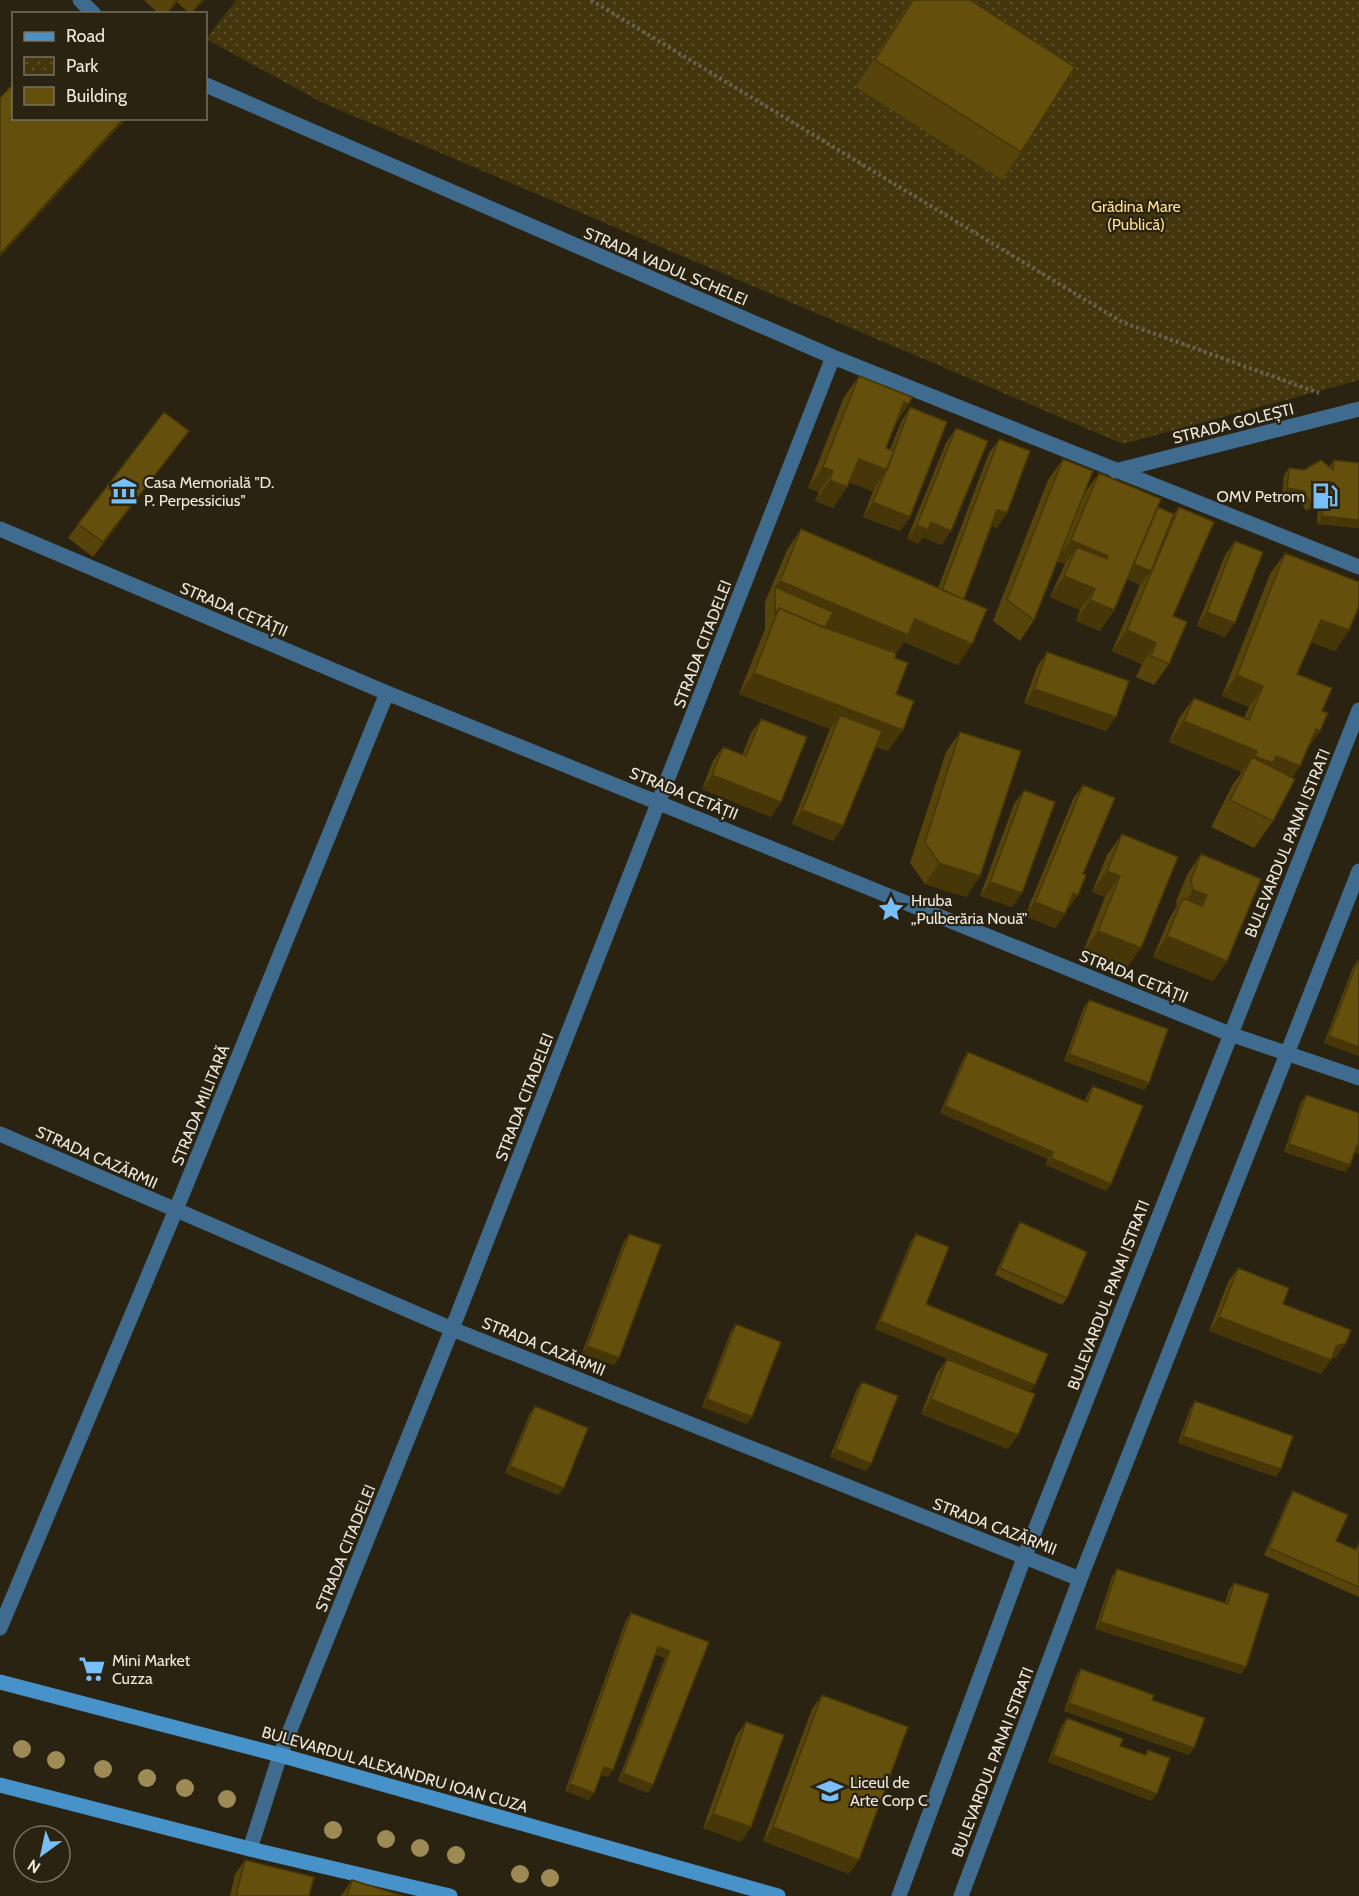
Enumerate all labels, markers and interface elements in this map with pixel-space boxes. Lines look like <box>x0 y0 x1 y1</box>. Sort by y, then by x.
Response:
legend <box>12 12 207 120</box>
text: Road <box>66 25 105 47</box>
text: Park <box>66 55 99 77</box>
text: Building <box>66 85 128 107</box>
park label: Grădina Mare (Publică) <box>1091 197 1181 234</box>
street label: STRADA VADUL SCHELEI <box>581 223 751 310</box>
street label: STRADA GOLEȘTI <box>1171 399 1296 449</box>
place label: Casa Memorială "D. P. Perpessicius" <box>144 473 274 510</box>
museum icon: Casa Memorială "D. P. Perpessicius" <box>109 476 139 506</box>
fuel station icon: OMV Petrom <box>1310 481 1340 511</box>
place label: OMV Petrom <box>1217 487 1305 506</box>
street label: STRADA CETĂȚII <box>177 578 291 642</box>
street label: STRADA CITADELEI <box>669 578 736 711</box>
street label: BULEVARDUL PANAI ISTRATI <box>1241 746 1334 940</box>
street label: STRADA CETĂȚII <box>626 763 741 825</box>
place label: Hruba „Pulberăria Nouă” <box>911 891 1028 928</box>
place icon: Hruba „Pulberăria Nouă” <box>876 894 906 924</box>
street label: STRADA CETĂȚII <box>1076 946 1191 1008</box>
street label: STRADA CITADELEI <box>491 1031 558 1164</box>
street label: STRADA MILITARĂ <box>168 1042 233 1168</box>
street label: STRADA CAZĂRMII <box>33 1122 161 1193</box>
street label: BULEVARDUL PANAI ISTRATI <box>1063 1198 1153 1393</box>
street label: STRADA CAZĂRMII <box>479 1313 608 1380</box>
street label: STRADA CITADELEI <box>311 1482 380 1614</box>
street label: STRADA CAZĂRMII <box>930 1494 1060 1559</box>
place label: Mini Market Cuzza <box>112 1651 191 1688</box>
supermarket icon: Mini Market Cuzza <box>77 1654 107 1684</box>
street label: BULEVARDUL PANAI ISTRATI <box>947 1665 1037 1860</box>
street label: BULEVARDUL ALEXANDRU IOAN CUZA <box>260 1722 530 1817</box>
place label: Liceul de Arte Corp C <box>850 1773 928 1810</box>
school or university icon: Liceul de Arte Corp C <box>815 1776 845 1806</box>
north arrow <box>12 1824 72 1884</box>
text: N <box>24 1855 44 1877</box>

